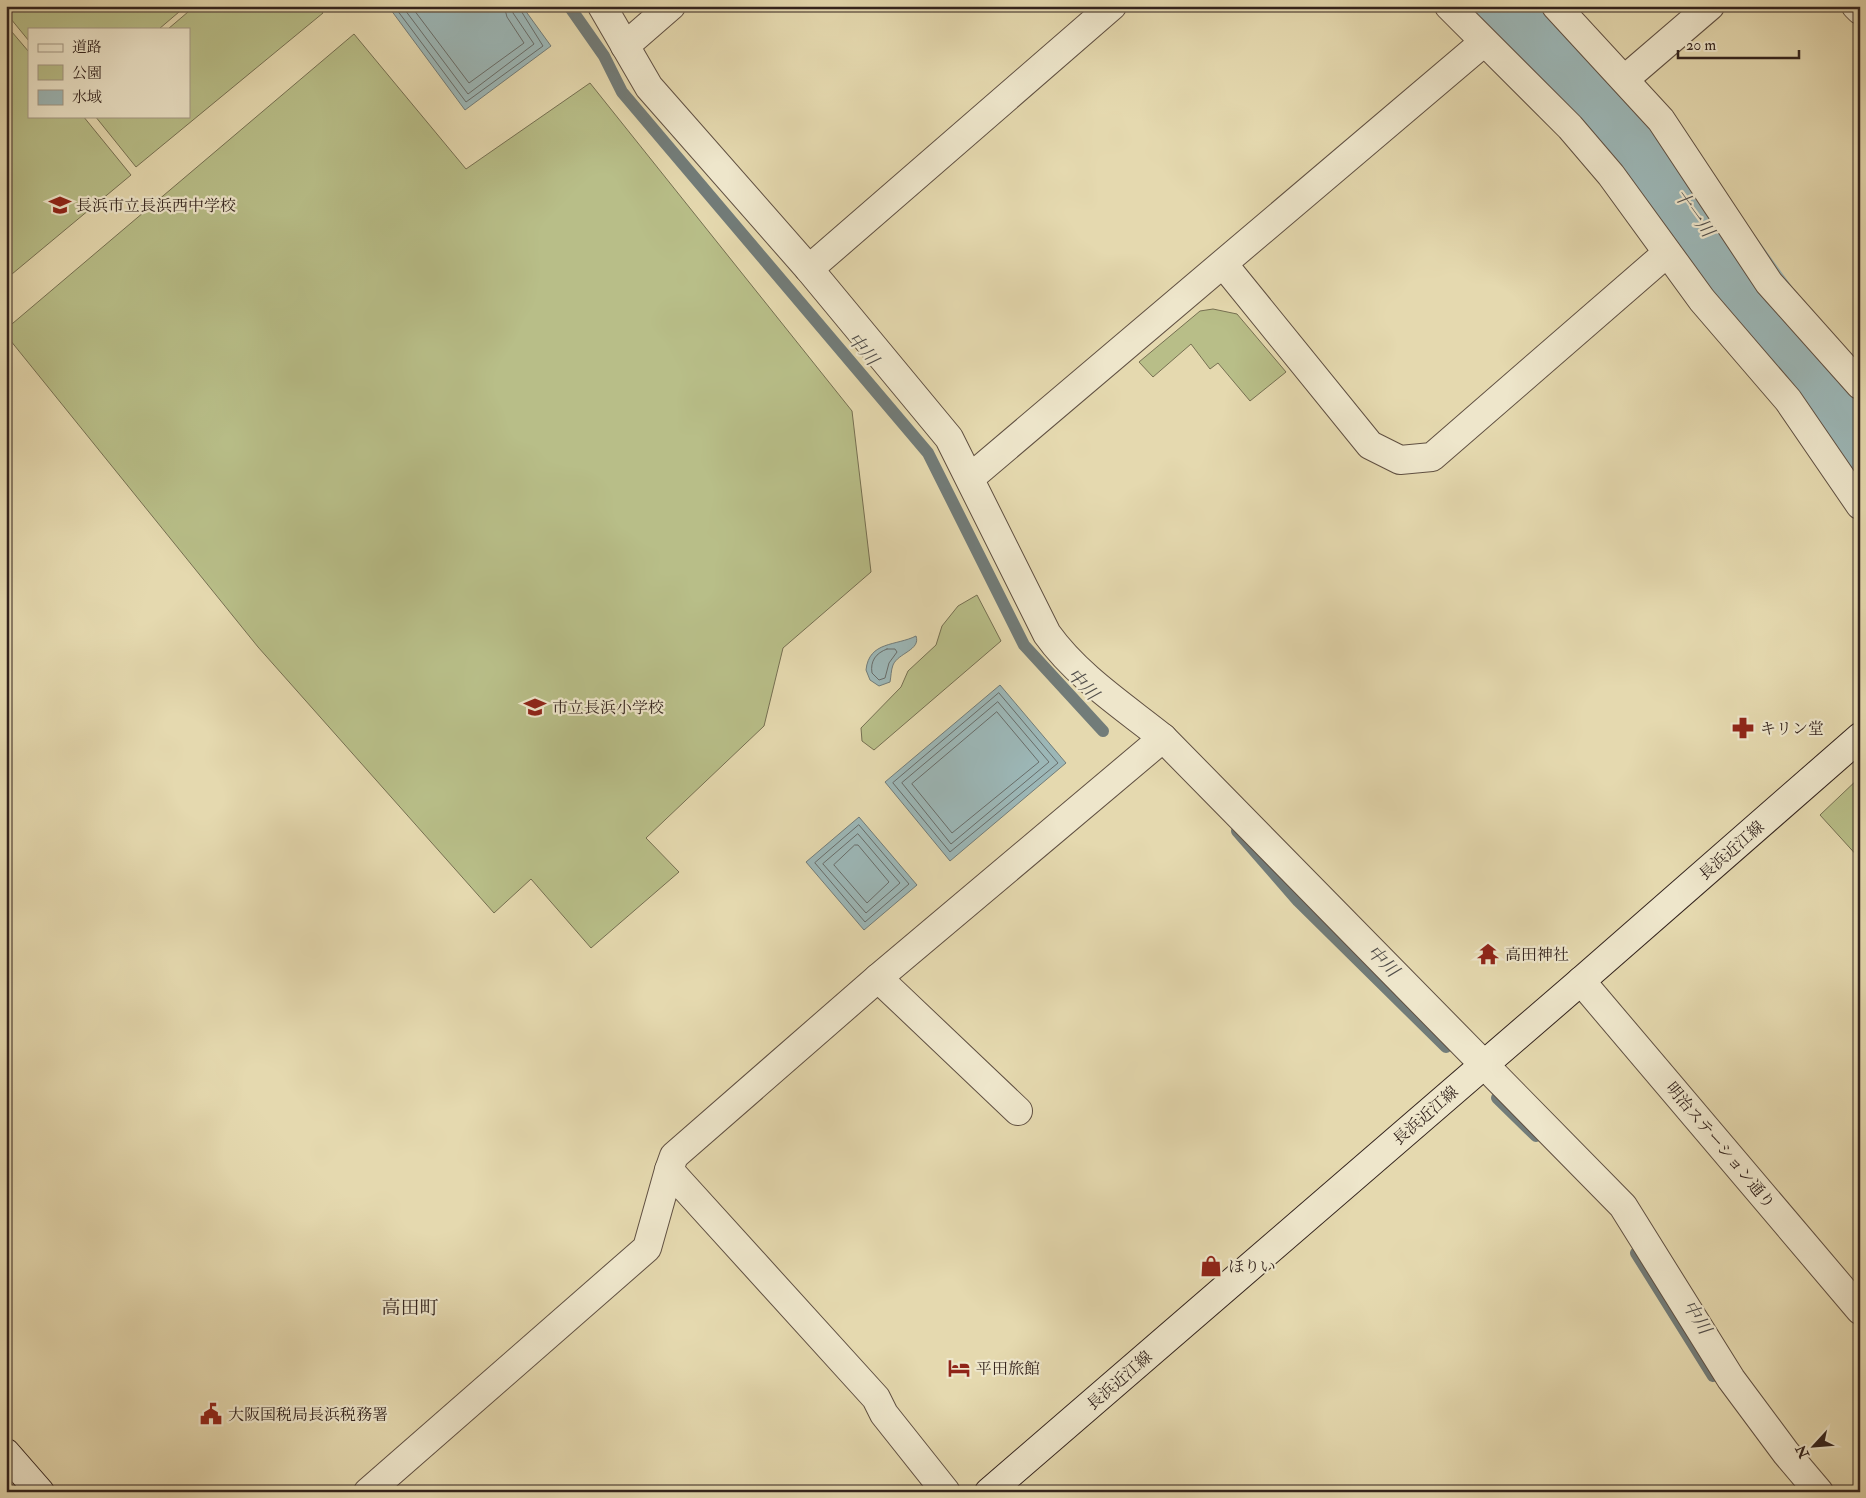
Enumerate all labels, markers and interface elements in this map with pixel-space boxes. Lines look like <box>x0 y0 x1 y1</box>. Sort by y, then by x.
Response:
legend <box>28 28 190 118</box>
scale bar <box>1678 28 1800 60</box>
text: 20 m <box>1686 36 1716 55</box>
text: 道路 <box>72 38 102 57</box>
text: 公園 <box>72 64 102 83</box>
text: 水域 <box>72 88 102 107</box>
water label: 十一川 <box>1668 185 1720 244</box>
school or university icon: 長浜市立長浜西中学校 <box>47 192 73 218</box>
place label: 長浜市立長浜西中学校 <box>76 196 236 216</box>
water label: 中川 <box>842 328 884 372</box>
water label: 中川 <box>1062 663 1105 707</box>
school or university icon: 市立長浜小学校 <box>522 694 548 720</box>
place label: 市立長浜小学校 <box>552 698 664 718</box>
pharmacy icon: キリン堂 <box>1730 715 1756 741</box>
place label: キリン堂 <box>1760 719 1824 739</box>
street label: 長浜近江線 <box>1695 817 1768 885</box>
water label: 中川 <box>1362 940 1405 984</box>
temple icon: 高田神社 <box>1475 941 1501 967</box>
place label: 高田神社 <box>1505 945 1569 965</box>
street label: 明治ステーション通り <box>1661 1078 1779 1213</box>
street label: 長浜近江線 <box>1389 1082 1462 1150</box>
shop icon: ほりい <box>1198 1253 1224 1279</box>
place label: ほりい <box>1228 1257 1276 1277</box>
district label: 高田町 <box>381 1296 439 1320</box>
water label: 中川 <box>1677 1296 1717 1340</box>
street label: 長浜近江線 <box>1083 1347 1156 1415</box>
hotel icon: 平田旅館 <box>946 1355 972 1381</box>
place label: 平田旅館 <box>976 1359 1040 1379</box>
public building icon: 大阪国税局長浜税務署 <box>198 1401 224 1427</box>
place label: 大阪国税局長浜税務署 <box>228 1405 388 1425</box>
north arrow <box>1788 1420 1838 1470</box>
text: N <box>1792 1442 1814 1462</box>

